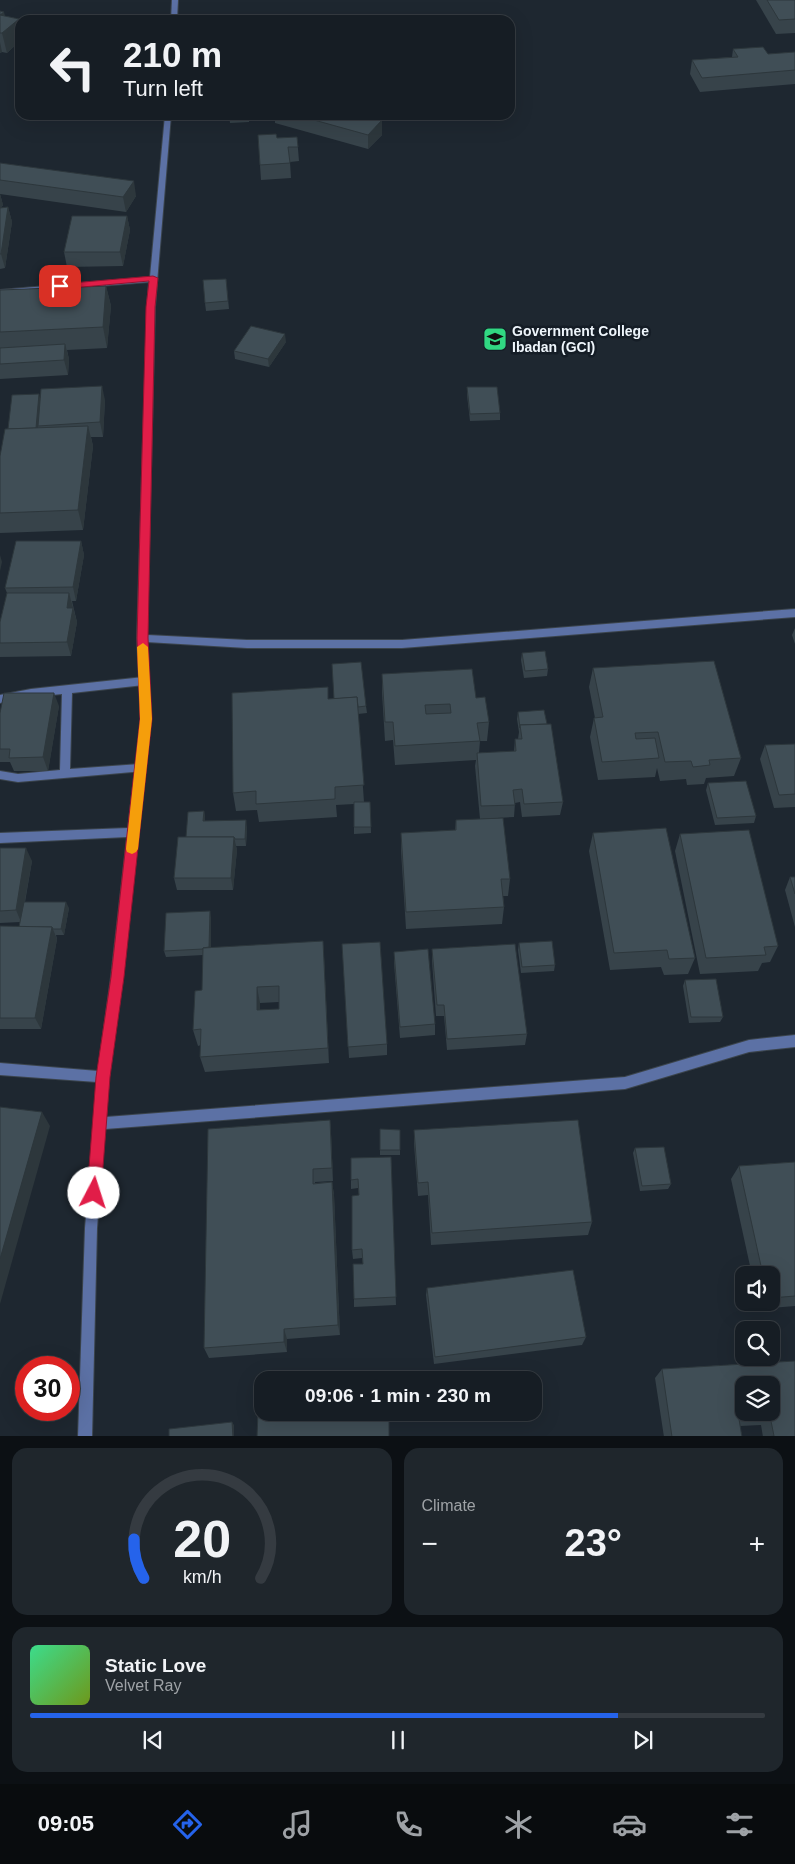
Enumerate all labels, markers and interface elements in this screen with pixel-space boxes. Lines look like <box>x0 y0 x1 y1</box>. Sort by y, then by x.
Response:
icon: left <box>40 35 105 100</box>
text: 210 m <box>123 35 222 74</box>
text: Turn left <box>123 76 203 101</box>
pin <box>39 265 81 307</box>
icon: arrive <box>46 272 74 300</box>
place label: Government College Ibadan (GCI) <box>512 323 649 355</box>
school or university icon: Government College Ibadan (GCI) <box>482 326 508 352</box>
position arrow <box>67 1166 119 1218</box>
map controls <box>735 1266 780 1421</box>
button: sound <box>735 1266 780 1311</box>
button: search <box>735 1321 780 1366</box>
speed limit sign: 30 <box>15 1356 80 1421</box>
button: layers <box>735 1376 780 1421</box>
text: 09:06 · 1 min · 230 m <box>305 1385 491 1406</box>
text: Climate <box>422 1497 476 1514</box>
text: 20 <box>173 1510 231 1568</box>
text: 23° <box>565 1522 622 1564</box>
text: − <box>422 1528 438 1559</box>
text: + <box>749 1528 765 1559</box>
text: km/h <box>182 1567 221 1587</box>
text: Static Love <box>105 1655 206 1676</box>
text: Velvet Ray <box>105 1677 181 1694</box>
icon: previous <box>139 1726 167 1754</box>
icon: pause <box>384 1726 412 1754</box>
icon: next <box>629 1726 657 1754</box>
icon: directions <box>170 1807 205 1842</box>
icon: music <box>280 1807 315 1842</box>
icon: phone <box>391 1807 426 1842</box>
icon: climate <box>501 1807 536 1842</box>
icon: car <box>612 1807 647 1842</box>
icon: filters <box>722 1807 757 1842</box>
text: 09:05 <box>38 1811 94 1836</box>

